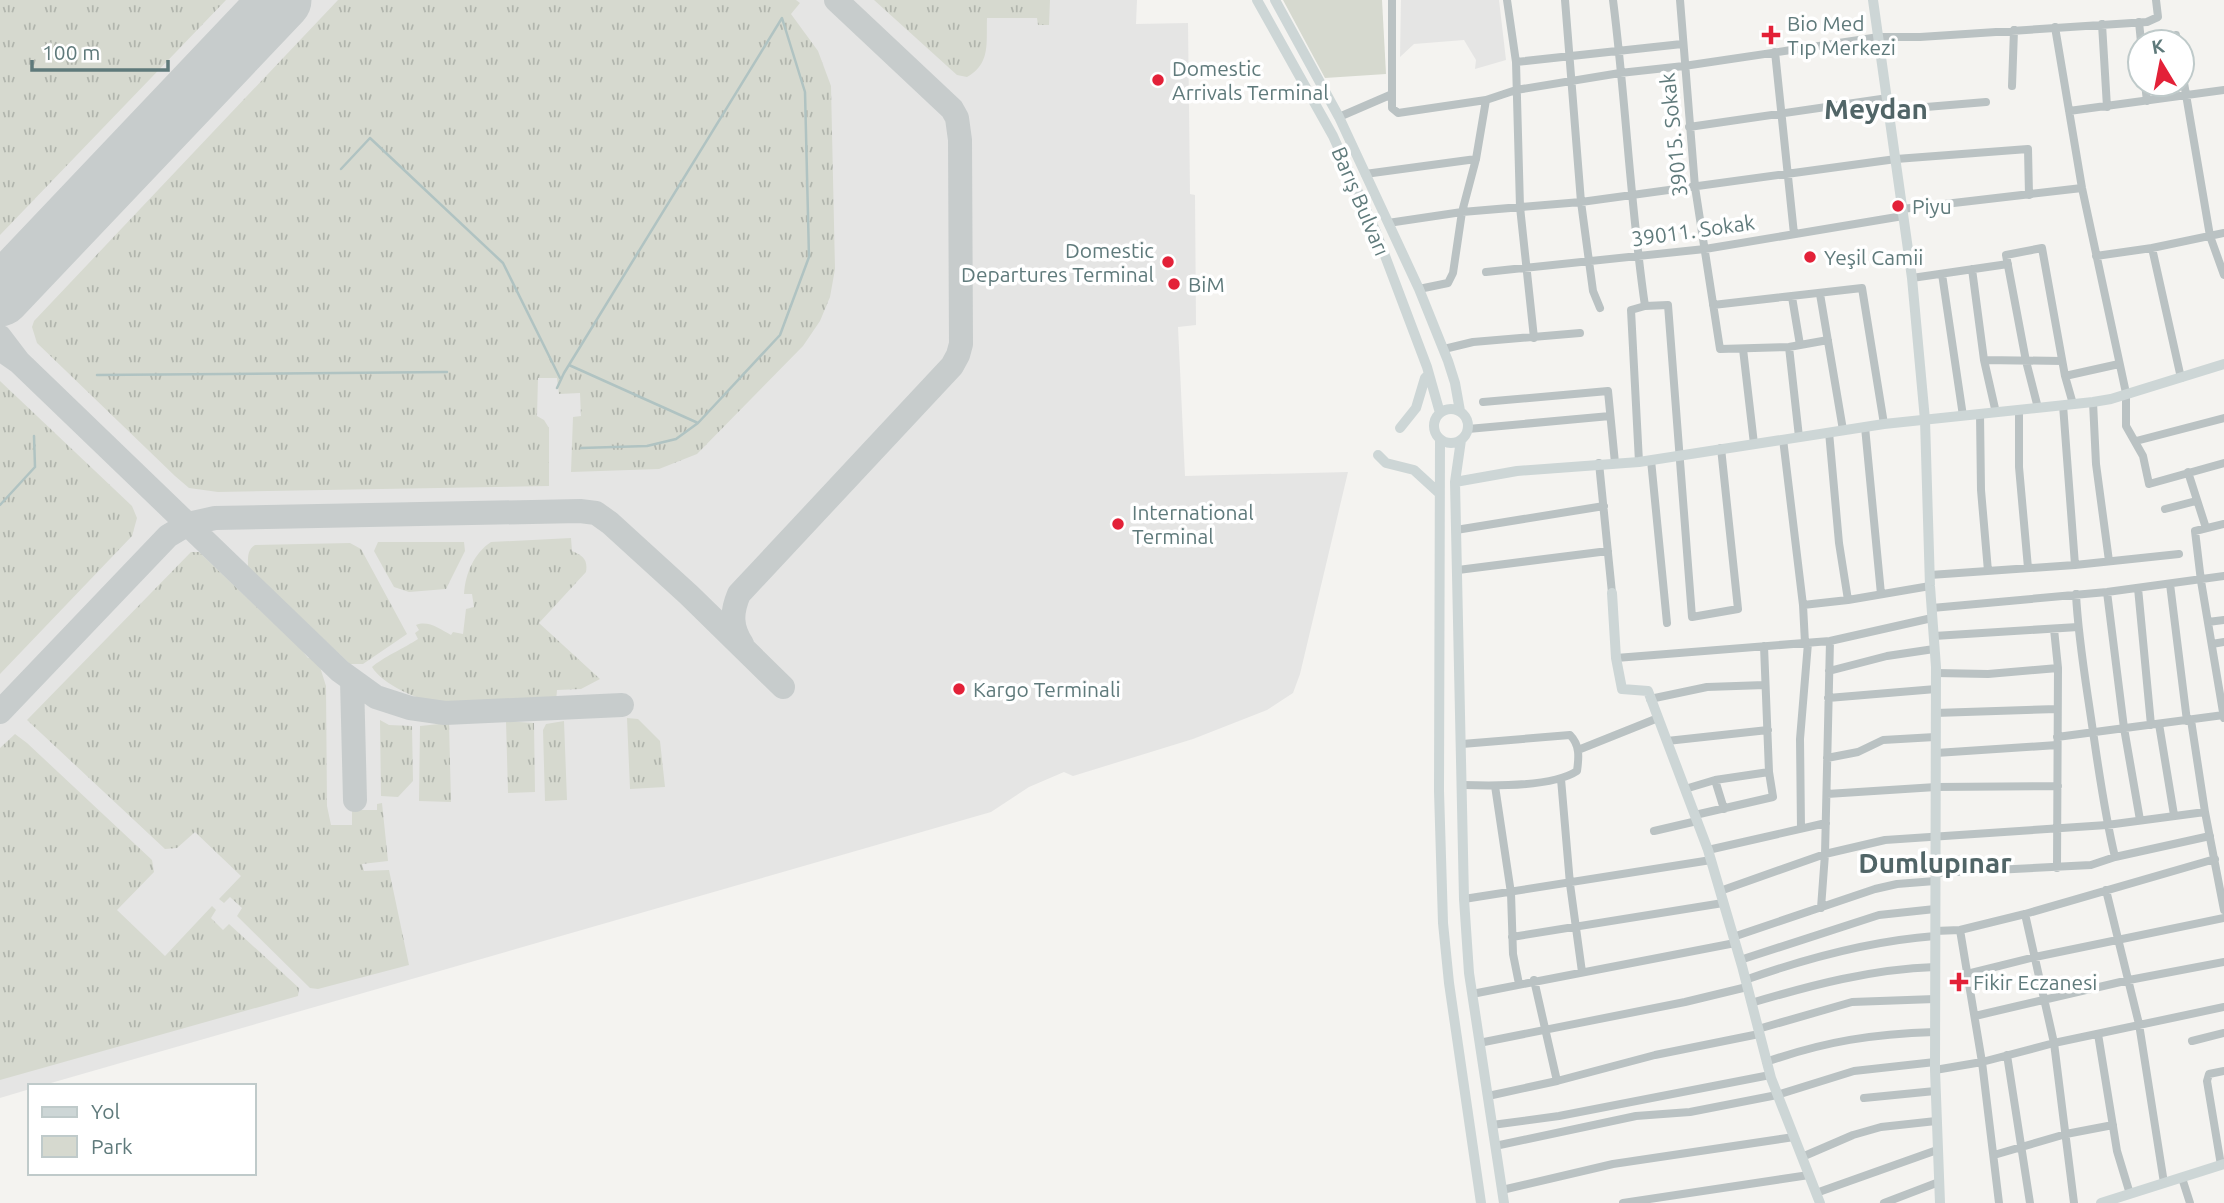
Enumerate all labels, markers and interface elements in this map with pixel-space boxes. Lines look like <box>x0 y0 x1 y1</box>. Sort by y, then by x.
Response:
place label: Bio Med Tıp Merkezi <box>1787 11 1896 59</box>
marker: Bio Med Tıp Merkezi <box>1761 25 1781 45</box>
scale bar <box>32 28 168 72</box>
north arrow <box>2126 28 2196 98</box>
text: K <box>2150 34 2167 58</box>
text: 100 m <box>42 40 100 64</box>
place label: Domestic Arrivals Terminal <box>1172 56 1329 104</box>
street label: 39015. Sokak <box>1655 71 1691 198</box>
marker: Domestic Arrivals Terminal <box>1150 72 1166 88</box>
district label: Meydan <box>1824 93 1928 124</box>
street label: Barış Bulvarı <box>1327 143 1395 259</box>
place label: Piyu <box>1912 194 1952 218</box>
marker: Piyu <box>1890 198 1906 214</box>
street label: 39011. Sokak <box>1630 209 1757 251</box>
place label: Domestic Departures Terminal <box>961 238 1154 286</box>
place label: Yeşil Camii <box>1824 245 1923 269</box>
marker: Yeşil Camii <box>1802 249 1818 265</box>
marker: Domestic Departures Terminal <box>1160 254 1176 270</box>
place label: BiM <box>1188 272 1225 296</box>
marker: BiM <box>1166 276 1182 292</box>
place label: International Terminal <box>1132 500 1254 548</box>
marker: International Terminal <box>1110 516 1126 532</box>
place label: Kargo Terminali <box>973 677 1121 701</box>
marker: Kargo Terminali <box>951 681 967 697</box>
district label: Dumlupınar <box>1858 847 2012 878</box>
place label: Fikir Eczanesi <box>1973 970 2097 994</box>
marker: Fikir Eczanesi <box>1951 974 1967 990</box>
legend <box>28 1084 256 1175</box>
text: Yol <box>91 1099 120 1123</box>
text: Park <box>91 1134 133 1158</box>

